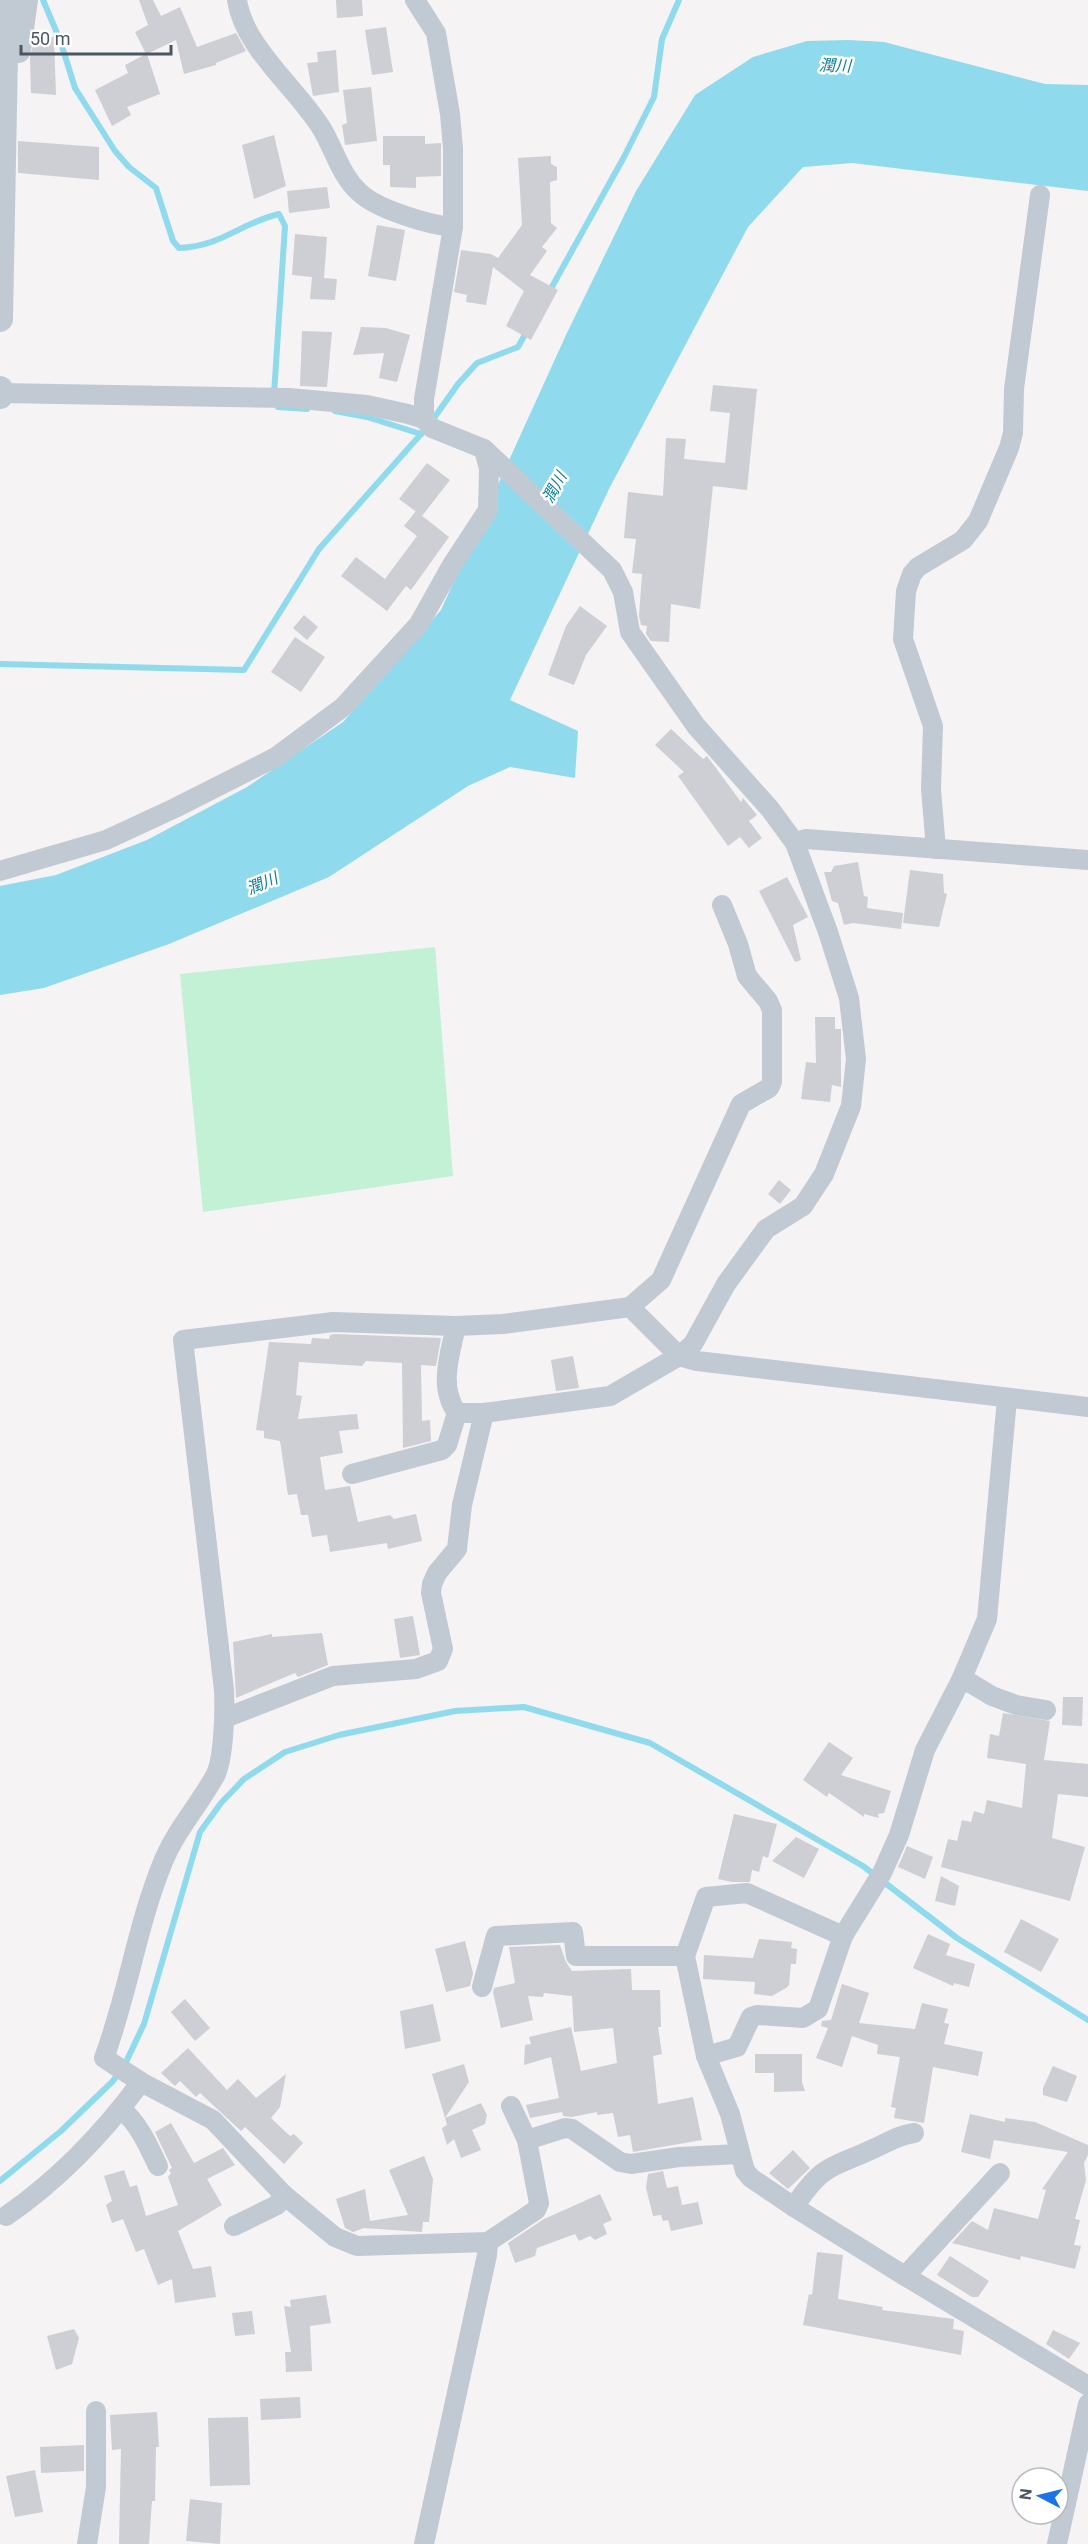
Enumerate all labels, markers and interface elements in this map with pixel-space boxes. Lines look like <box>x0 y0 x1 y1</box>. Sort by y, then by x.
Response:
scale bar <box>21 18 171 56</box>
text: 50 m <box>30 28 70 49</box>
water label: 潤川 <box>819 55 853 76</box>
water label: 潤川 <box>538 467 571 506</box>
water label: 潤川 <box>244 868 282 898</box>
north arrow <box>1010 2466 1070 2526</box>
text: N <box>1015 2487 1036 2501</box>

